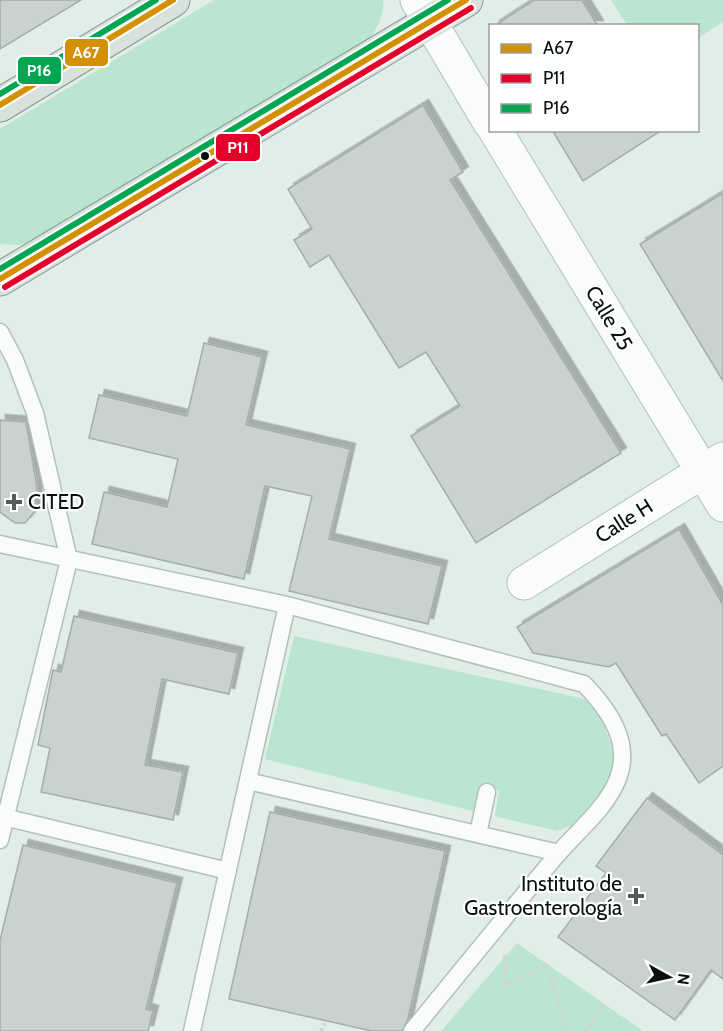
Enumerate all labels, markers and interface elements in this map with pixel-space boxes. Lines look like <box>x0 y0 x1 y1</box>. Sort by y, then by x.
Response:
legend <box>489 24 699 132</box>
text: A67 <box>543 37 573 59</box>
line badge: A67 <box>64 38 109 67</box>
text: A67 <box>72 43 100 62</box>
line badge: P16 <box>17 56 62 85</box>
text: P16 <box>27 61 51 80</box>
text: P11 <box>543 67 565 89</box>
text: P16 <box>543 97 569 119</box>
line badge: P11 <box>215 133 261 162</box>
text: P11 <box>227 138 249 157</box>
unlabelled marker <box>199 150 211 162</box>
street label: Calle 25 <box>581 281 638 354</box>
place label: CITED <box>28 489 84 514</box>
marker: CITED <box>5 493 23 511</box>
street label: Calle H <box>590 493 657 548</box>
place label: Instituto de Gastroenterología <box>464 871 622 920</box>
marker: Instituto de Gastroenterología <box>627 887 645 905</box>
north arrow <box>639 947 699 1007</box>
text: N <box>673 972 694 986</box>

